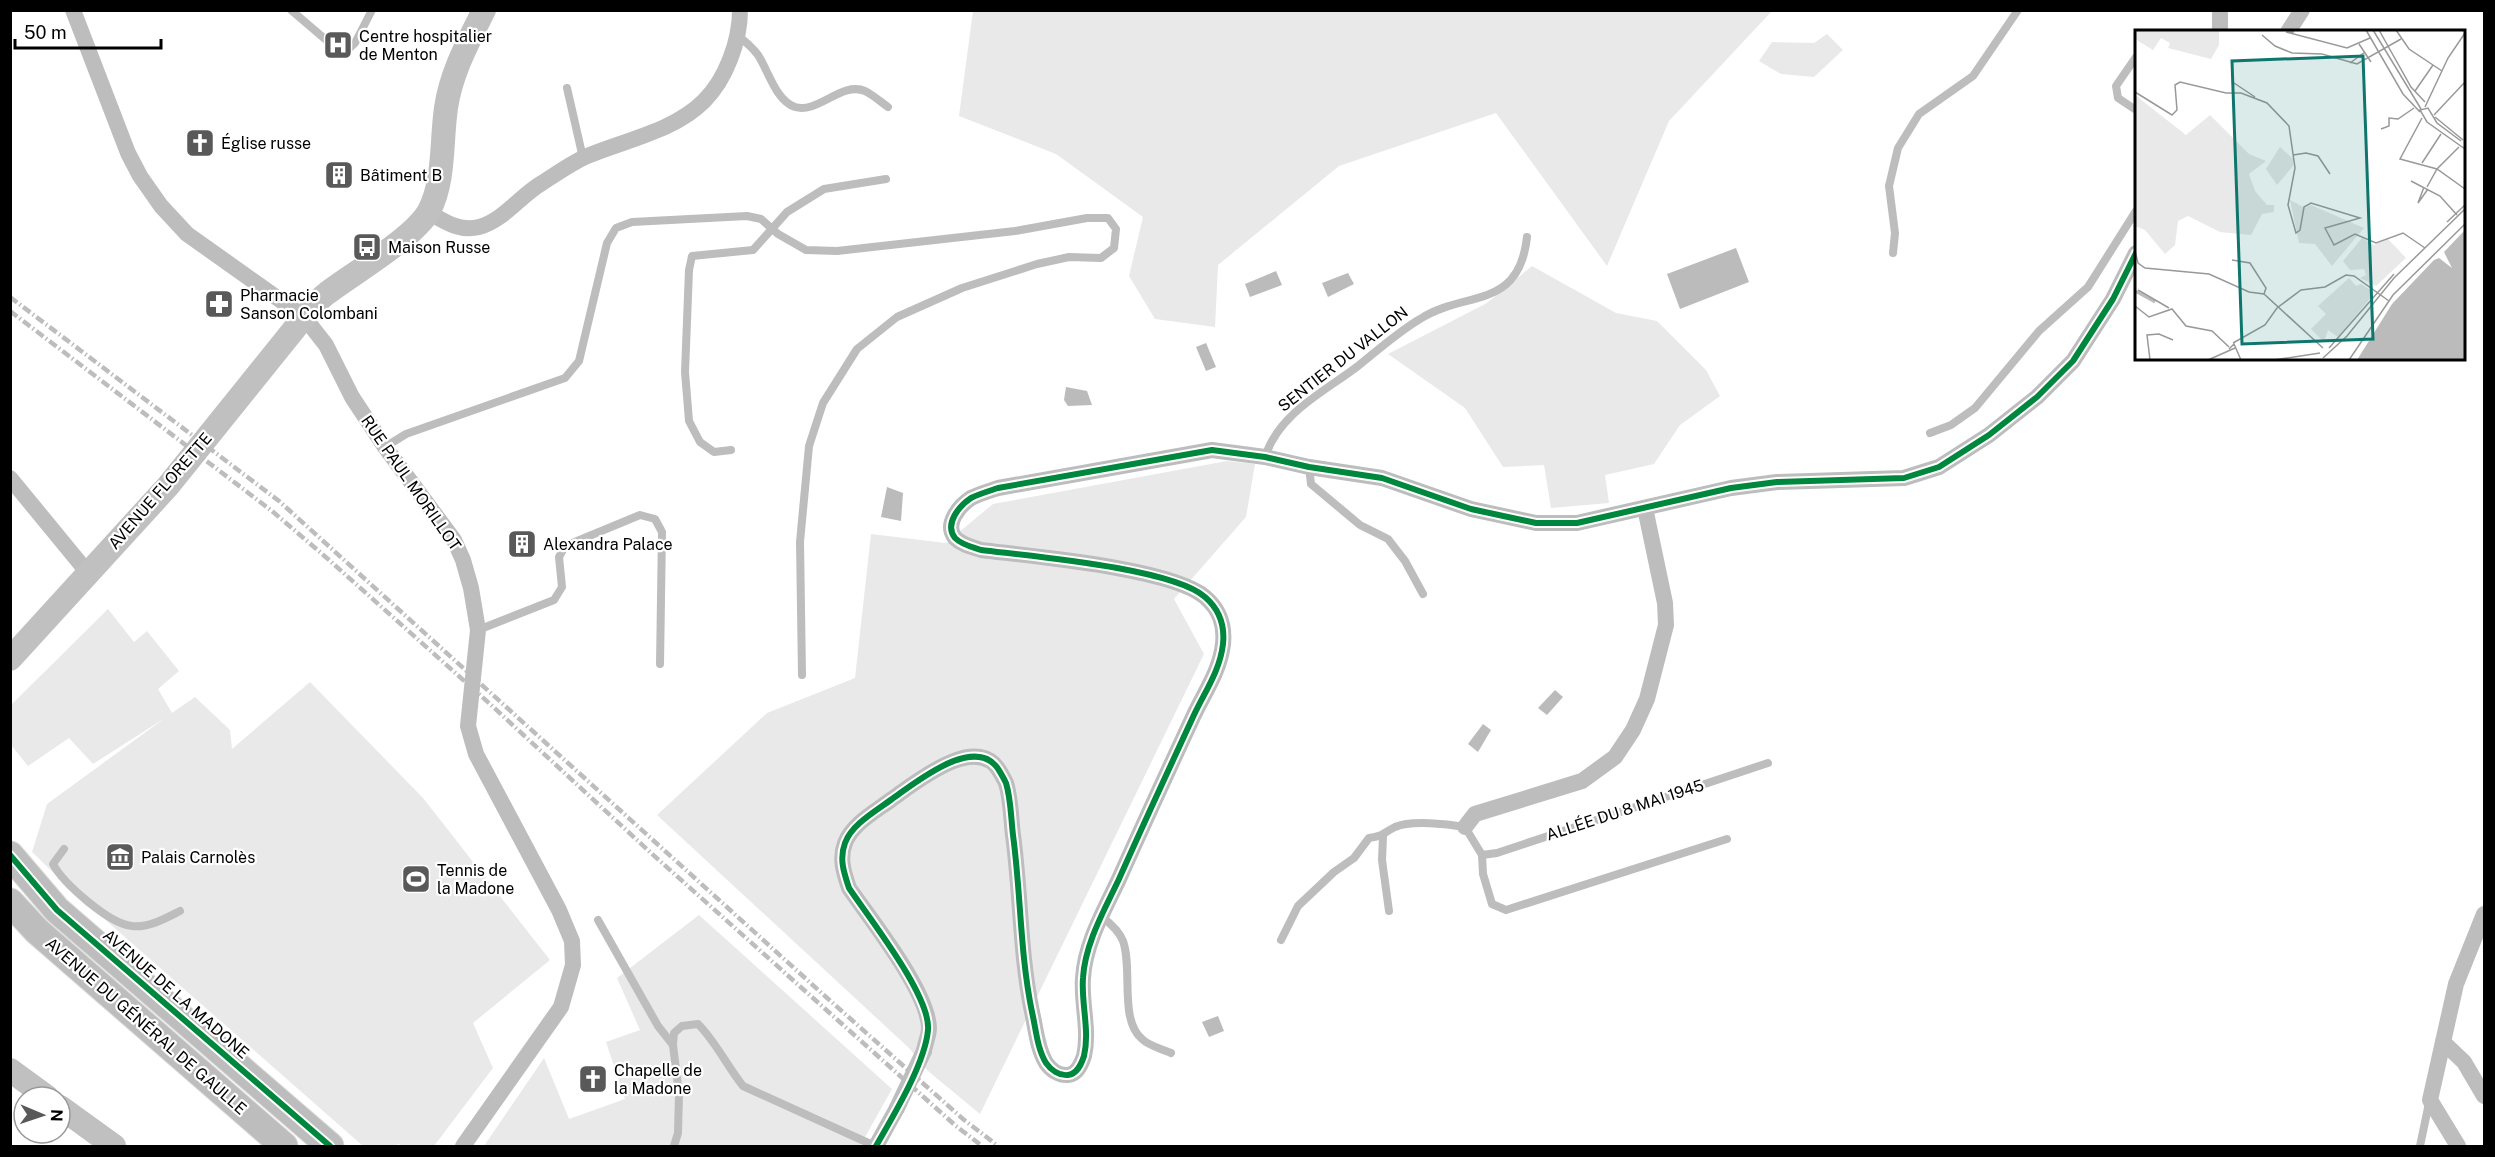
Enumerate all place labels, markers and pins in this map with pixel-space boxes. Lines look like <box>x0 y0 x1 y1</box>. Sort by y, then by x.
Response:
place label: Centre hospitalier de Menton <box>359 27 492 64</box>
hospital icon: Centre hospitalier de Menton <box>322 29 354 61</box>
church icon: Église russe <box>184 127 216 159</box>
place label: Église russe <box>221 133 311 153</box>
building icon: Bâtiment B <box>323 159 355 191</box>
place label: Bâtiment B <box>360 166 442 185</box>
bus stop icon: Maison Russe <box>351 231 383 263</box>
place label: Maison Russe <box>388 238 490 257</box>
place label: Pharmacie Sanson Colombani <box>240 286 378 323</box>
pharmacy icon: Pharmacie Sanson Colombani <box>203 288 235 320</box>
building icon: Alexandra Palace <box>506 528 538 560</box>
place label: Alexandra Palace <box>543 535 673 554</box>
museum icon: Palais Carnolès <box>104 841 136 873</box>
place label: Palais Carnolès <box>141 848 255 867</box>
place label: Tennis de la Madone <box>437 861 514 898</box>
sports icon: Tennis de la Madone <box>400 863 432 895</box>
place label: Chapelle de la Madone <box>614 1061 702 1098</box>
church icon: Chapelle de la Madone <box>577 1063 609 1095</box>

